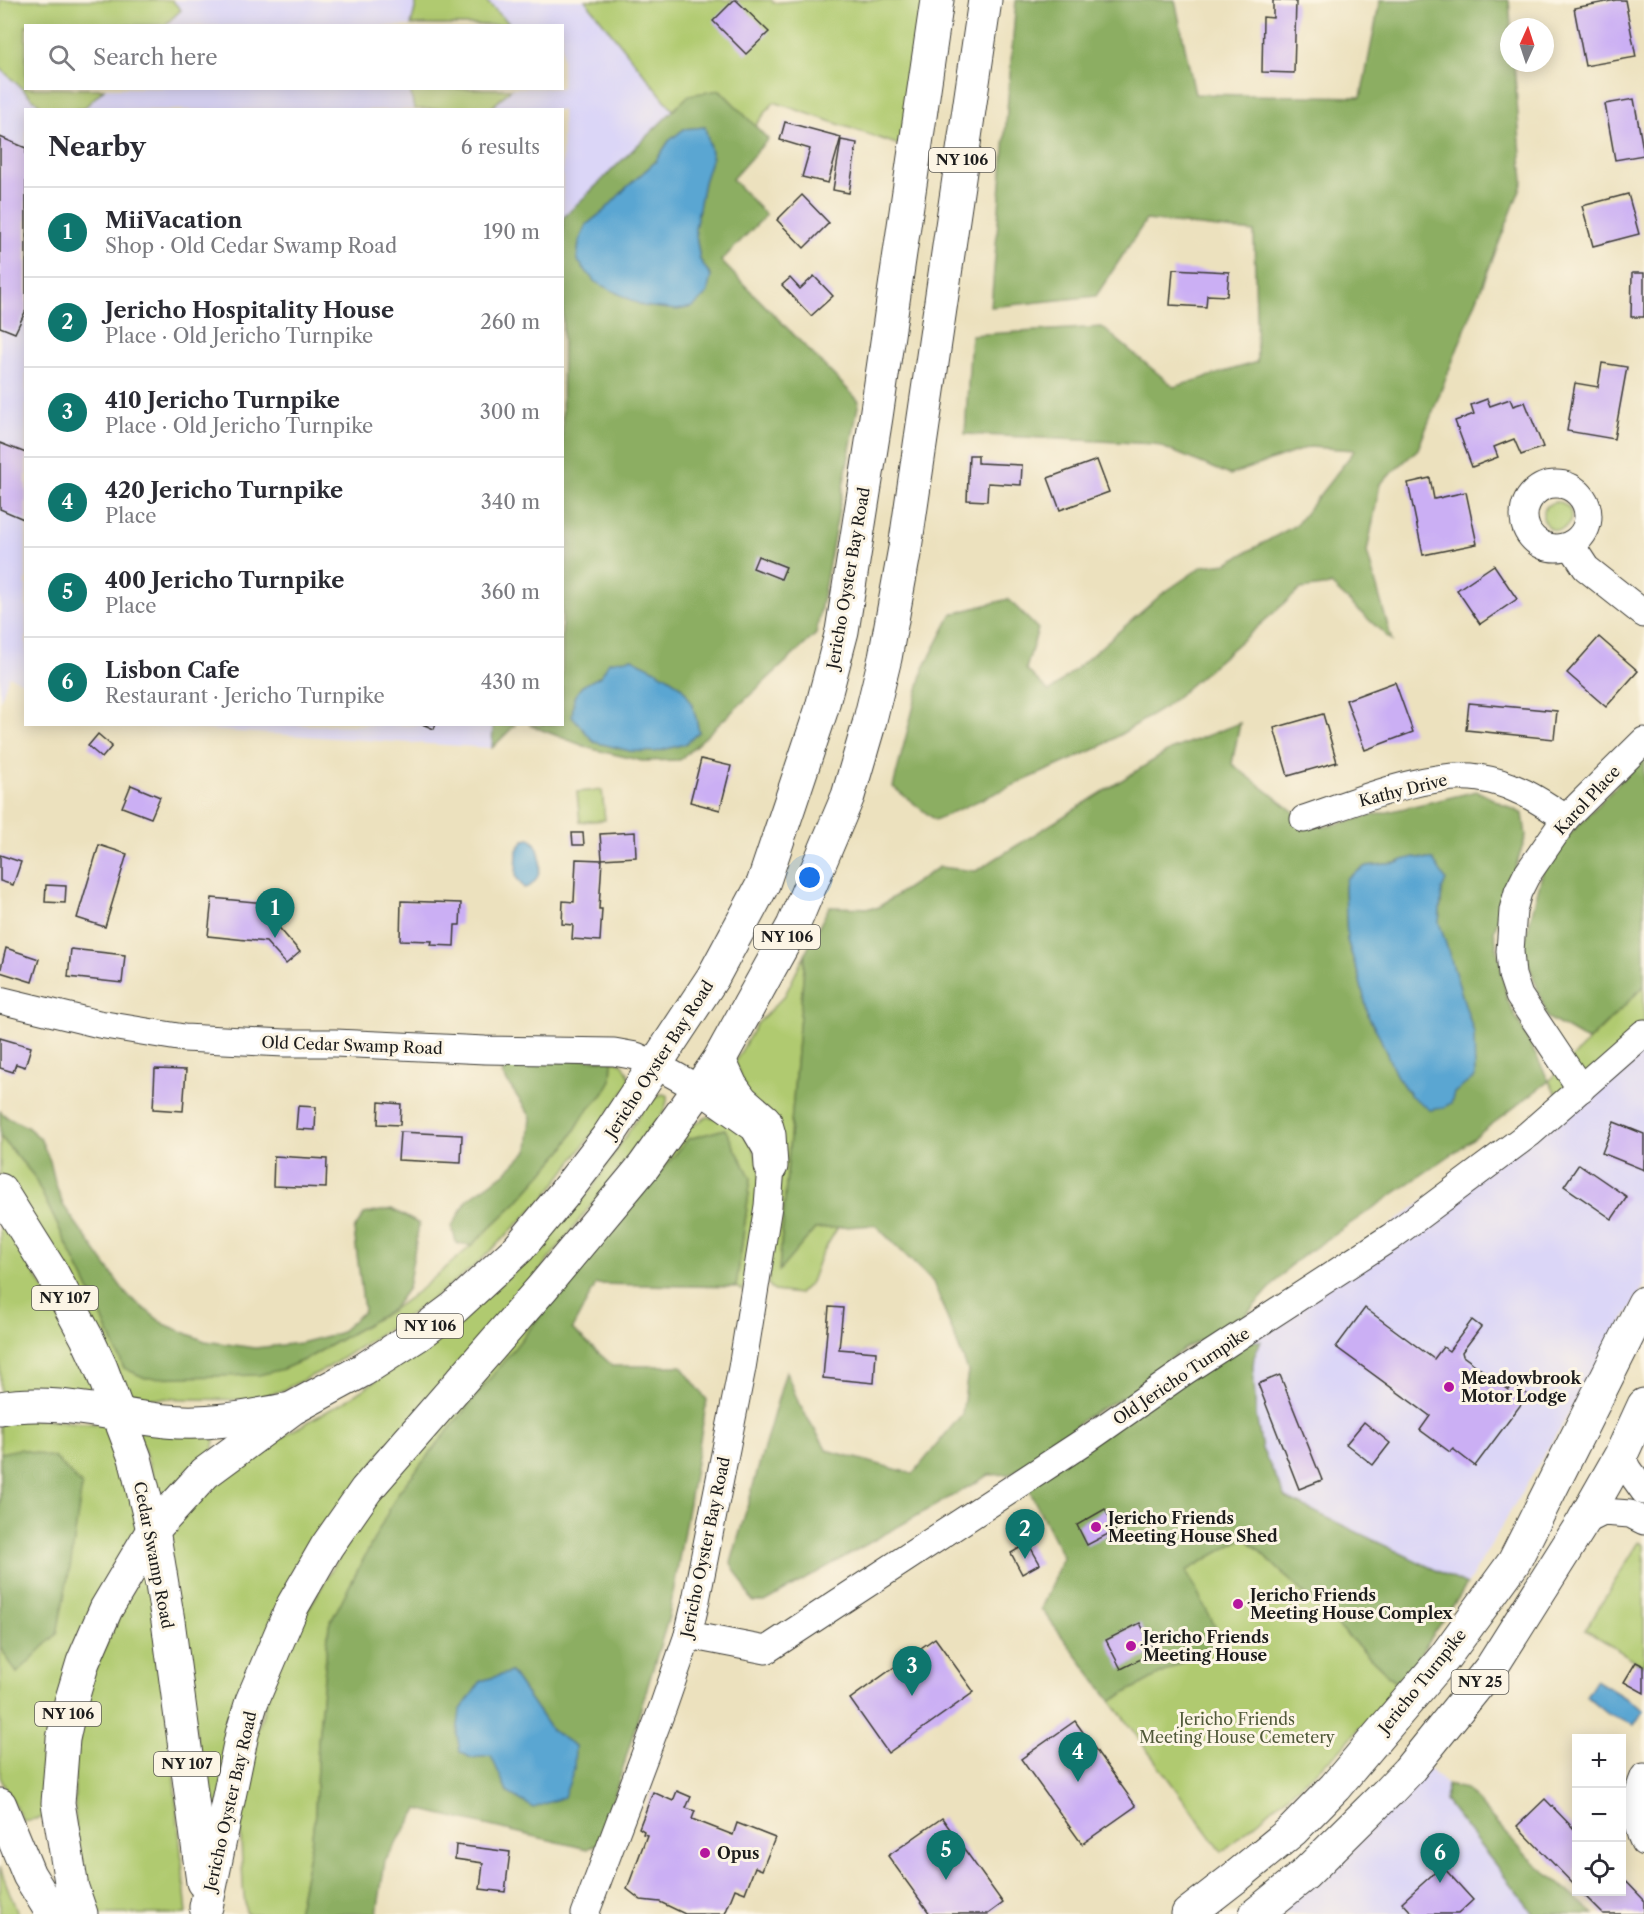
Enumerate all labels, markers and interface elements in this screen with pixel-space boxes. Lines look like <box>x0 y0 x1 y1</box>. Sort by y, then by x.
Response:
north arrow <box>1500 18 1554 72</box>
search box <box>24 24 564 90</box>
icon: search <box>45 41 78 74</box>
text: Search here <box>93 44 218 71</box>
text: Nearby <box>48 131 146 163</box>
text: 6 results <box>461 135 540 159</box>
road number: NY 106 <box>929 148 995 172</box>
text: MiiVacation <box>105 207 242 234</box>
text: 1 <box>63 220 72 244</box>
text: 190 m <box>483 220 540 244</box>
text: Shop · Old Cedar Swamp Road <box>105 234 397 258</box>
text: Jericho Hospitality House <box>105 297 394 324</box>
text: 2 <box>62 310 73 334</box>
text: 260 m <box>480 310 540 334</box>
text: Place · Old Jericho Turnpike <box>105 324 373 348</box>
text: 410 Jericho Turnpike <box>105 387 340 414</box>
text: 3 <box>62 400 73 424</box>
text: 300 m <box>480 400 540 424</box>
text: Place · Old Jericho Turnpike <box>105 414 373 438</box>
text: 420 Jericho Turnpike <box>105 477 343 504</box>
street label: Jericho Oyster Bay Road <box>822 485 874 673</box>
text: 4 <box>62 490 73 514</box>
text: 340 m <box>481 490 540 514</box>
text: Place <box>105 504 156 528</box>
text: 400 Jericho Turnpike <box>105 567 344 594</box>
text: 5 <box>62 580 73 604</box>
text: 360 m <box>481 580 540 604</box>
text: Place <box>105 594 156 618</box>
text: Lisbon Cafe <box>105 657 240 684</box>
text: 6 <box>62 670 73 694</box>
text: 430 m <box>481 670 540 694</box>
text: Restaurant · Jericho Turnpike <box>105 684 385 708</box>
street label: Karol Place <box>1550 761 1624 839</box>
street label: Kathy Drive <box>1357 769 1449 811</box>
your location <box>795 863 824 892</box>
pin: 1 <box>256 888 294 938</box>
road number: NY 106 <box>754 925 820 949</box>
street label: Jericho Oyster Bay Road <box>599 976 718 1144</box>
street label: Old Cedar Swamp Road <box>261 1032 443 1058</box>
road number: NY 107 <box>32 1286 98 1310</box>
road number: NY 106 <box>397 1314 463 1338</box>
street label: Old Jericho Turnpike <box>1109 1323 1253 1429</box>
place label: Meadowbrook Motor Lodge <box>1461 1368 1581 1406</box>
marker: Meadowbrook Motor Lodge <box>1442 1380 1456 1394</box>
street label: Jericho Oyster Bay Road <box>675 1455 734 1642</box>
street label: Cedar Swamp Road <box>130 1480 178 1630</box>
place label: Jericho Friends Meeting House Shed <box>1105 1508 1278 1546</box>
pin: 2 <box>1006 1510 1044 1559</box>
marker: Jericho Friends Meeting House Shed <box>1089 1520 1103 1534</box>
place label: Jericho Friends Meeting House Complex <box>1247 1585 1453 1623</box>
marker: Jericho Friends Meeting House Complex <box>1231 1597 1245 1611</box>
street label: Jericho Turnpike <box>1372 1625 1470 1740</box>
place label: Jericho Friends Meeting House <box>1140 1627 1269 1665</box>
marker: Jericho Friends Meeting House <box>1124 1639 1138 1653</box>
pin: 3 <box>892 1646 932 1696</box>
road number: NY 25 <box>1452 1670 1508 1694</box>
road number: NY 106 <box>35 1702 101 1726</box>
street label: Jericho Oyster Bay Road <box>199 1709 261 1896</box>
park label: Jericho Friends Meeting House Cemetery <box>1139 1709 1336 1747</box>
pin: 4 <box>1058 1732 1098 1782</box>
map controls <box>1572 1734 1626 1896</box>
button: + <box>1572 1734 1626 1788</box>
road number: NY 107 <box>154 1752 220 1776</box>
button: − <box>1572 1788 1626 1842</box>
pin: 5 <box>926 1830 966 1880</box>
pin: 6 <box>1420 1834 1460 1883</box>
button: locate <box>1572 1842 1626 1896</box>
place label: Opus <box>717 1843 760 1863</box>
marker: Opus <box>698 1846 712 1860</box>

